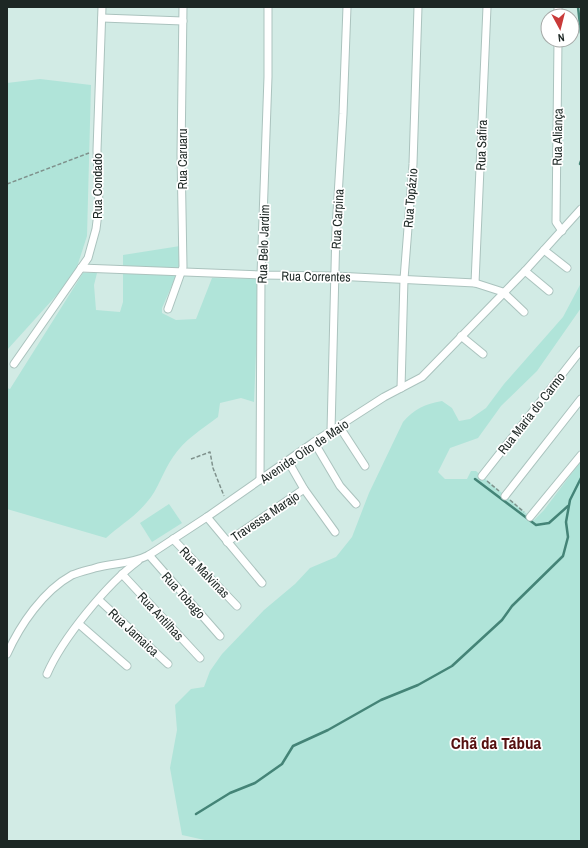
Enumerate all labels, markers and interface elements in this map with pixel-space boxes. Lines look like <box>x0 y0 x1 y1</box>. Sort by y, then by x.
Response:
north arrow <box>540 8 580 48</box>
text: N <box>557 31 565 45</box>
street label: Rua Aliança <box>548 108 567 166</box>
street label: Rua Safira <box>472 119 491 171</box>
street label: Rua Caruaru <box>174 128 191 190</box>
street label: Rua Condado <box>89 153 106 219</box>
street label: Rua Topázio <box>399 168 422 229</box>
street label: Rua Carpina <box>327 188 348 250</box>
street label: Rua Belo Jardim <box>254 204 273 284</box>
street label: Rua Correntes <box>281 267 351 286</box>
street label: Rua Maria do Carmo <box>494 369 569 458</box>
street label: Avenida Oito de Maio <box>256 415 352 488</box>
street label: Travessa Marajo <box>228 487 303 546</box>
street label: Rua Malvinas <box>176 543 233 602</box>
street label: Rua Tobago <box>158 568 209 622</box>
street label: Rua Antilhas <box>134 588 187 644</box>
street label: Rua Jamaica <box>105 605 162 660</box>
district label: Chã da Tábua <box>451 731 541 754</box>

